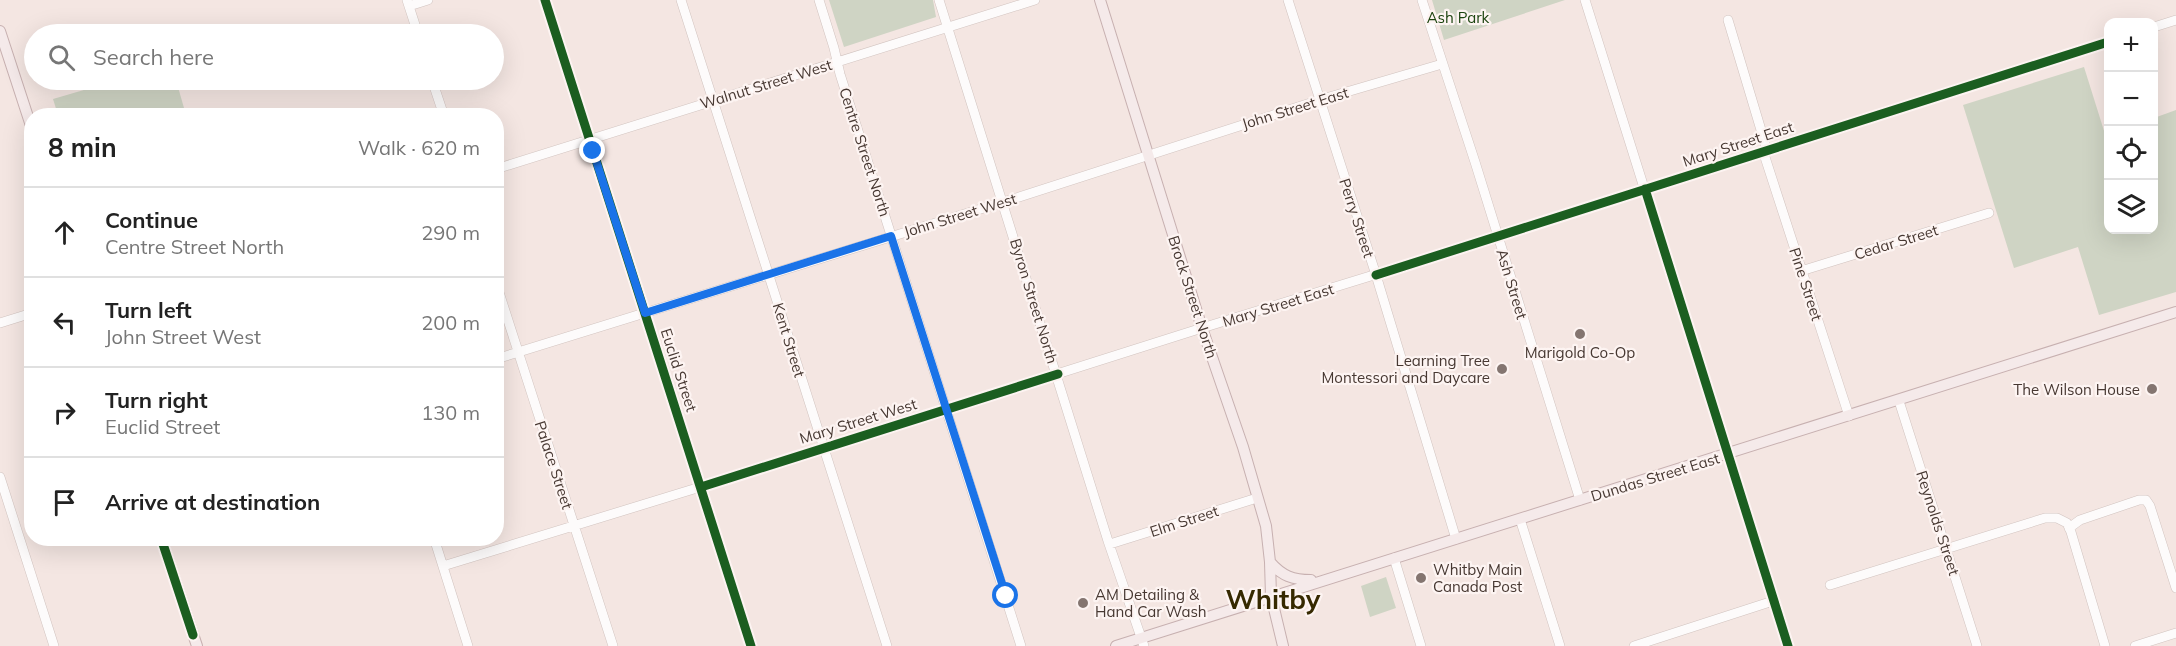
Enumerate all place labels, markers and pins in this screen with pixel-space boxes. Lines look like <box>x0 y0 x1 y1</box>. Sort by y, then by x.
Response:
marker: Marigold Co-Op <box>1573 327 1587 341</box>
place label: Marigold Co-Op <box>1525 343 1635 362</box>
place label: Learning Tree Montessori and Daycare <box>1322 351 1490 387</box>
marker: Learning Tree Montessori and Daycare <box>1495 362 1509 376</box>
place label: The Wilson House <box>2013 380 2140 399</box>
marker: The Wilson House <box>2145 382 2159 396</box>
place label: Whitby Main Canada Post <box>1433 560 1522 596</box>
marker: Whitby Main Canada Post <box>1414 571 1428 585</box>
place label: AM Detailing & Hand Car Wash <box>1095 585 1207 621</box>
marker: AM Detailing & Hand Car Wash <box>1076 596 1090 610</box>

